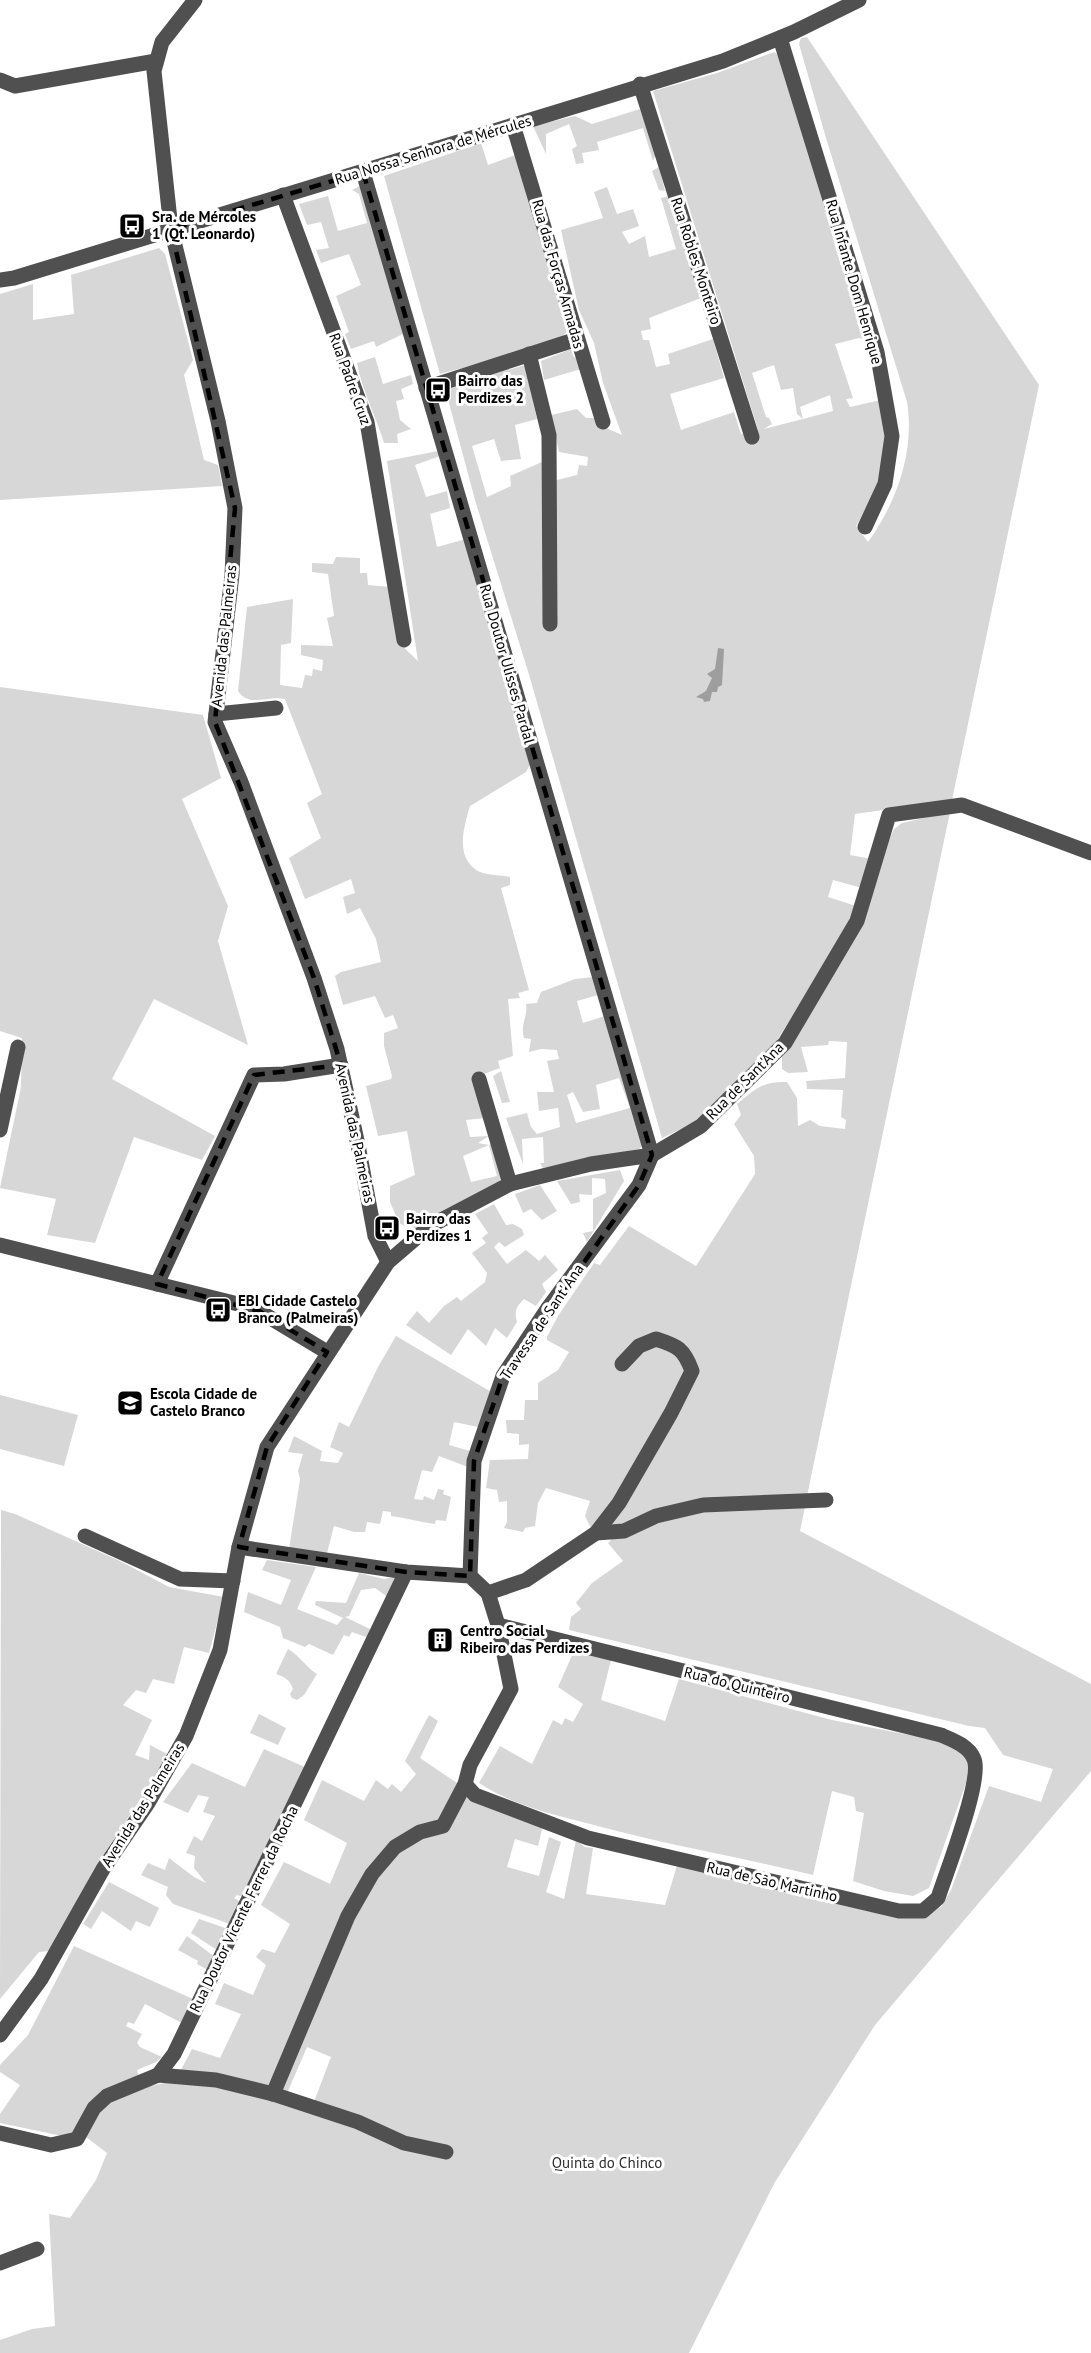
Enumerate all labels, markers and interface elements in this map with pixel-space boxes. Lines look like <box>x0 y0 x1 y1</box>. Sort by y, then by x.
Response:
street label: Rua Nossa Senhora de Mércules <box>332 111 533 189</box>
street label: Rua Robles Monteiro <box>667 195 726 327</box>
street label: Rua das Forças Armadas <box>528 197 589 351</box>
street label: Rua Infante Dom Henrique <box>822 197 887 367</box>
place label: Sra. de Mércoles 1 (Qt. Leonardo) <box>152 207 256 243</box>
bus stop icon: Sra. de Mércoles 1 (Qt. Leonardo) <box>117 211 147 241</box>
street label: Rua Padre Cruz <box>325 330 376 427</box>
place label: Bairro das Perdizes 2 <box>458 371 524 407</box>
bus stop icon: Bairro das Perdizes 2 <box>423 375 453 405</box>
street label: Avenida das Palmeiras <box>207 564 240 708</box>
street label: Rua Doutor Ulisses Pardal <box>476 582 540 747</box>
street label: Rua de Sant'Ana <box>702 1038 788 1124</box>
street label: Avenida das Palmeiras <box>331 1061 380 1205</box>
place label: Bairro das Perdizes 1 <box>406 1209 472 1245</box>
bus stop icon: Bairro das Perdizes 1 <box>372 1213 402 1243</box>
street label: Travessa de Sant' Ana <box>496 1260 588 1384</box>
place label: EBI Cidade Castelo Branco (Palmeiras) <box>238 1291 358 1327</box>
bus stop icon: EBI Cidade Castelo Branco (Palmeiras) <box>203 1295 233 1325</box>
place label: Escola Cidade de Castelo Branco <box>150 1384 257 1420</box>
school or university icon: Escola Cidade de Castelo Branco <box>115 1388 145 1418</box>
place label: Centro Social Ribeiro das Perdizes <box>460 1621 589 1657</box>
building icon: Centro Social Ribeiro das Perdizes <box>425 1625 455 1655</box>
street label: Rua do Quinteiro <box>682 1662 792 1707</box>
street label: Avenida das Palmeiras <box>97 1739 188 1870</box>
street label: Rua Doutor Vicente Ferrer da Rocha <box>185 1802 302 2015</box>
street label: Rua de São Martinho <box>705 1857 839 1906</box>
park label: Quinta do Chinco <box>552 2153 662 2172</box>

